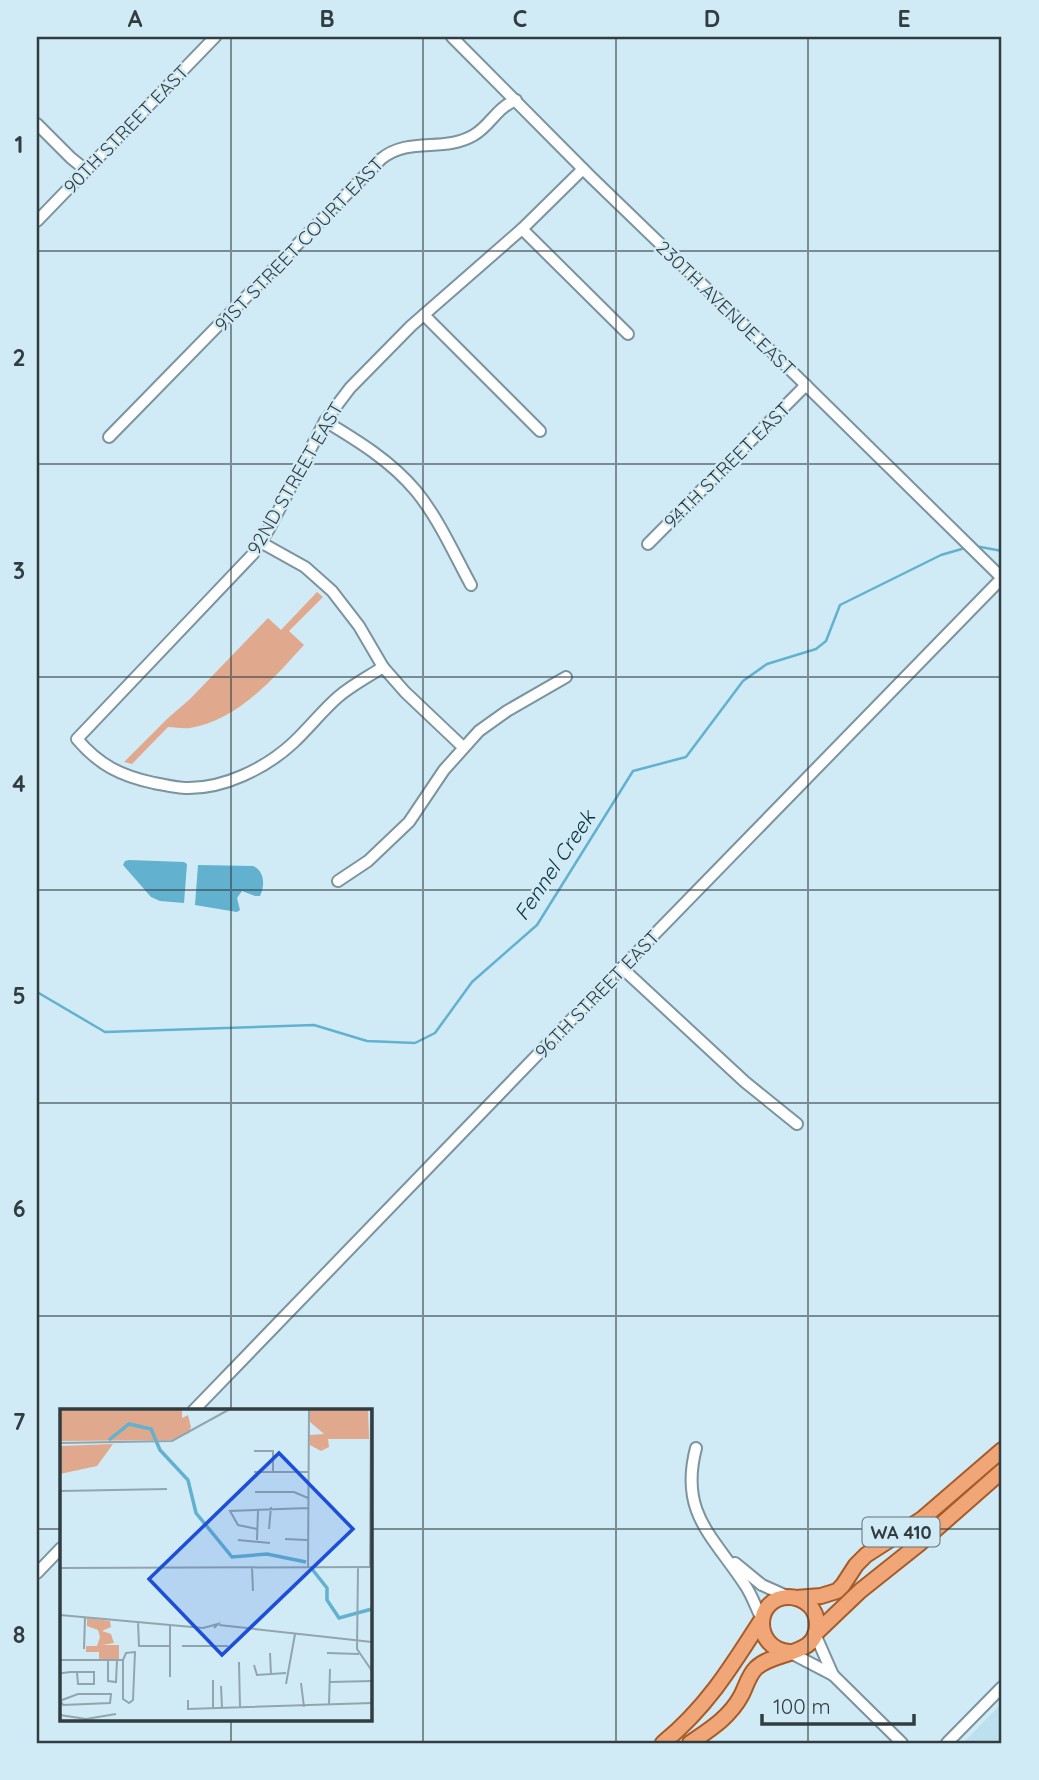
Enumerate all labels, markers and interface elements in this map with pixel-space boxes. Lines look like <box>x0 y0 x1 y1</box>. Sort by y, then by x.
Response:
text: A <box>128 4 143 33</box>
text: B <box>319 4 335 33</box>
text: C <box>513 4 527 33</box>
text: D <box>704 4 720 33</box>
text: E <box>897 4 911 33</box>
street label: 90TH STREET EAST <box>58 59 194 199</box>
text: 1 <box>15 130 23 159</box>
street label: 91ST STREET COURT EAST <box>209 152 389 336</box>
street label: 230TH AVENUE EAST <box>651 235 801 381</box>
text: 2 <box>12 343 26 372</box>
street label: 92ND STREET EAST <box>242 397 348 559</box>
street label: 94TH STREET EAST <box>659 397 795 533</box>
text: 3 <box>13 556 25 585</box>
text: 4 <box>12 769 26 798</box>
water label: Fennel Creek <box>508 804 601 925</box>
street label: 96TH STREET EAST <box>529 925 665 1063</box>
text: 5 <box>12 981 26 1010</box>
text: 6 <box>13 1194 25 1223</box>
text: 7 <box>13 1407 26 1436</box>
inset map <box>60 1409 371 1720</box>
road number: WA 410 <box>862 1518 940 1546</box>
text: 8 <box>13 1620 25 1649</box>
scale bar <box>762 1682 915 1726</box>
text: 100 m <box>773 1693 831 1719</box>

